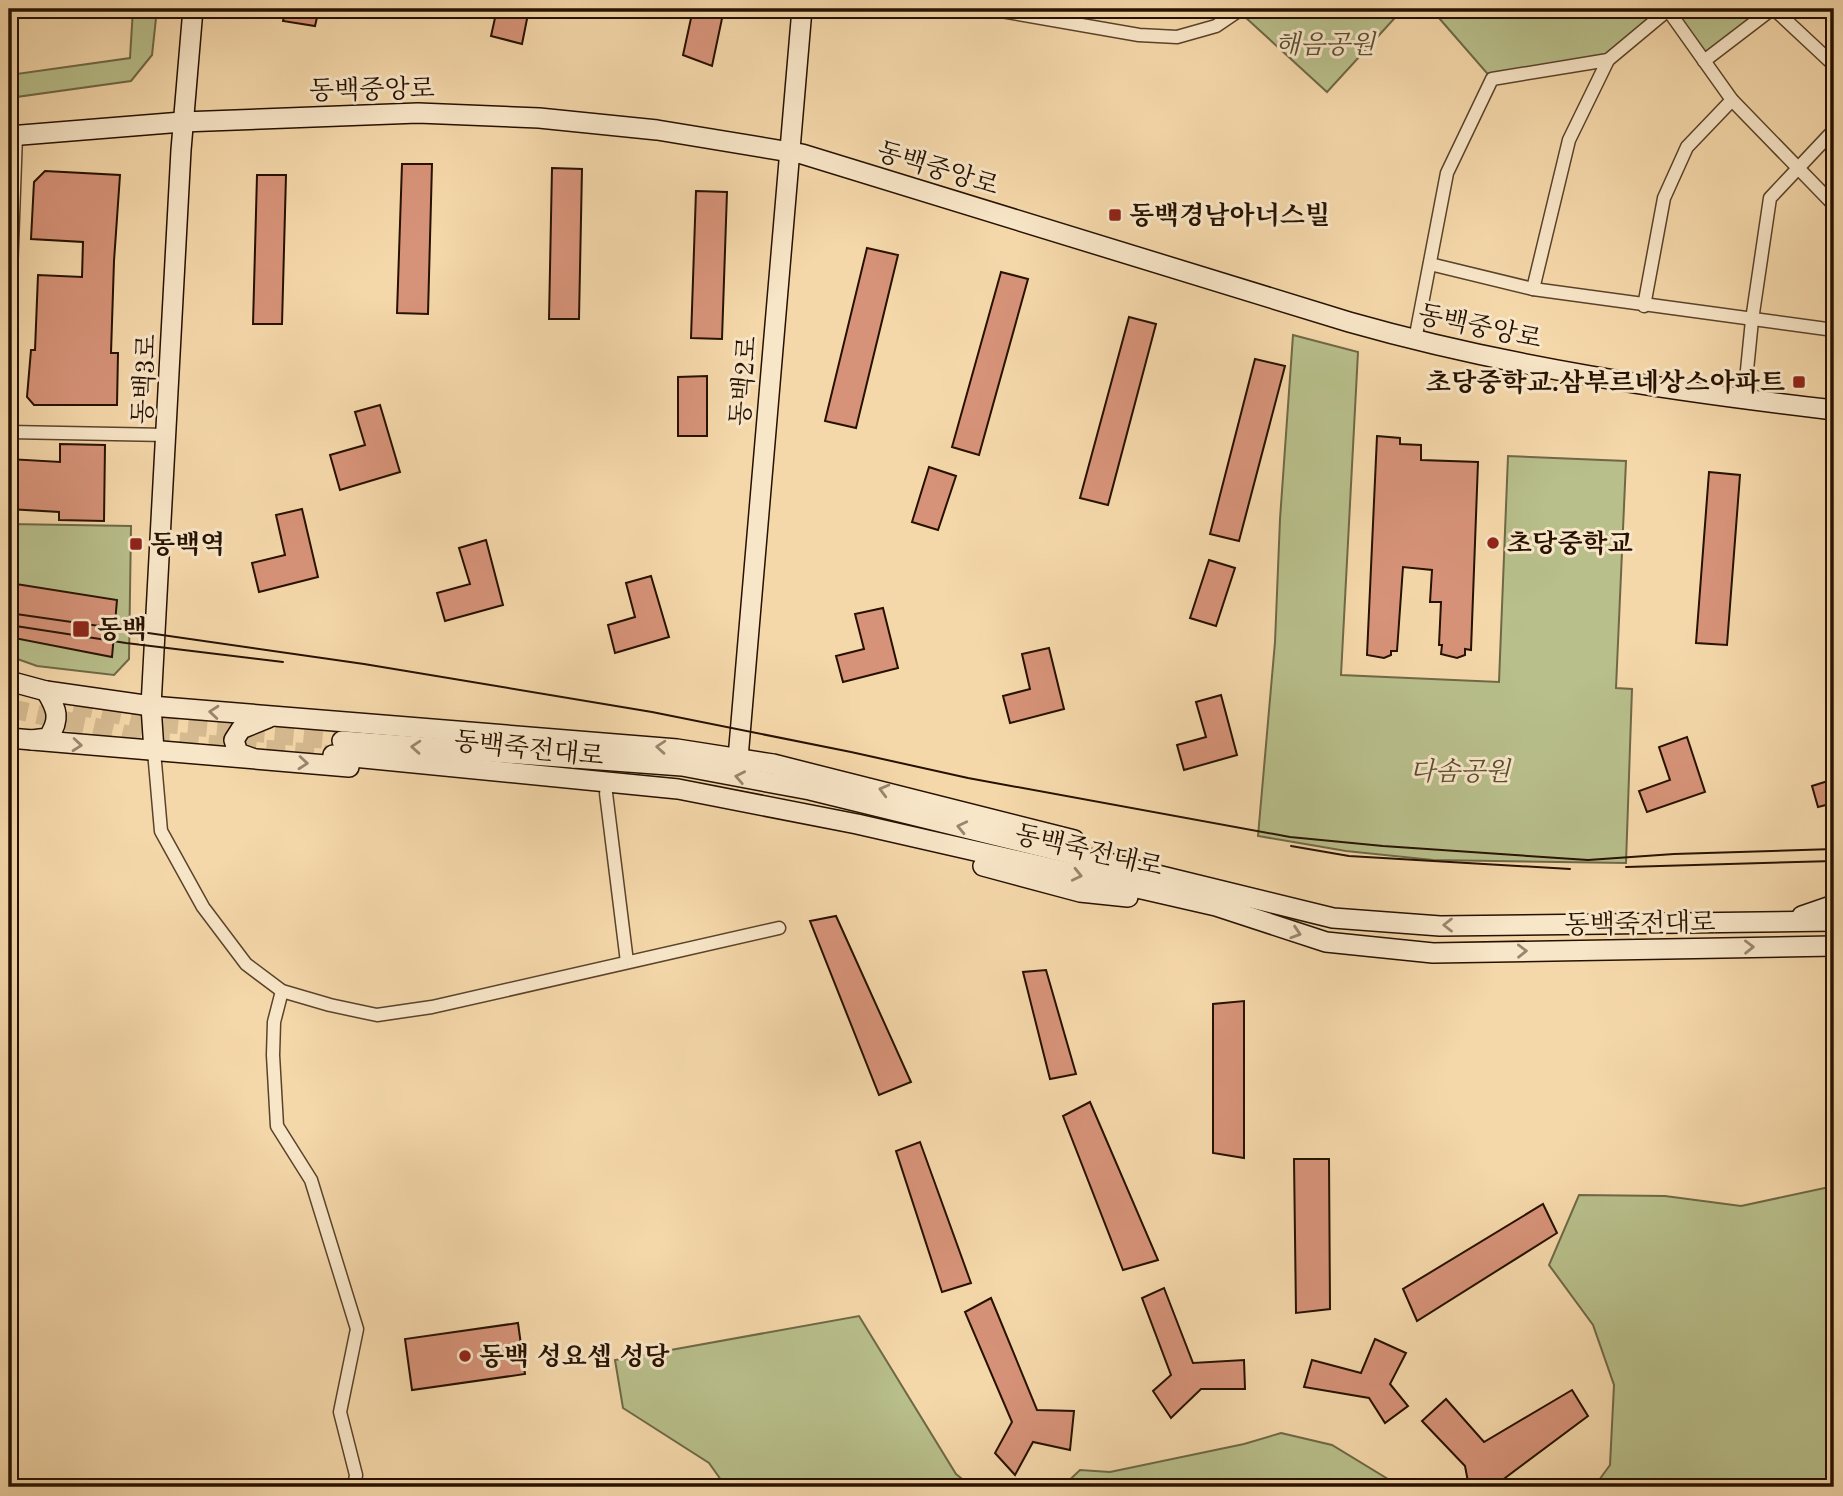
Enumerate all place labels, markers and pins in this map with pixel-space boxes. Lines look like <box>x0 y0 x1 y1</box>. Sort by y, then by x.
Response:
place label: 동백경남아너스빌 <box>1129 201 1330 230</box>
marker: 동백경남아너스빌 <box>1107 207 1123 223</box>
place label: 초당중학교.삼부르네상스아파트 <box>1426 368 1785 397</box>
marker: 초당중학교.삼부르네상스아파트 <box>1791 374 1807 390</box>
place label: 초당중학교 <box>1507 529 1633 558</box>
place label: 동백역 <box>150 530 225 559</box>
marker: 초당중학교 <box>1485 535 1501 551</box>
marker: 동백역 <box>128 536 144 552</box>
place label: 동백 <box>97 615 147 644</box>
marker: 동백 <box>71 619 91 639</box>
place label: 동백 성요셉 성당 <box>479 1342 670 1371</box>
marker: 동백 성요셉 성당 <box>457 1348 473 1364</box>

